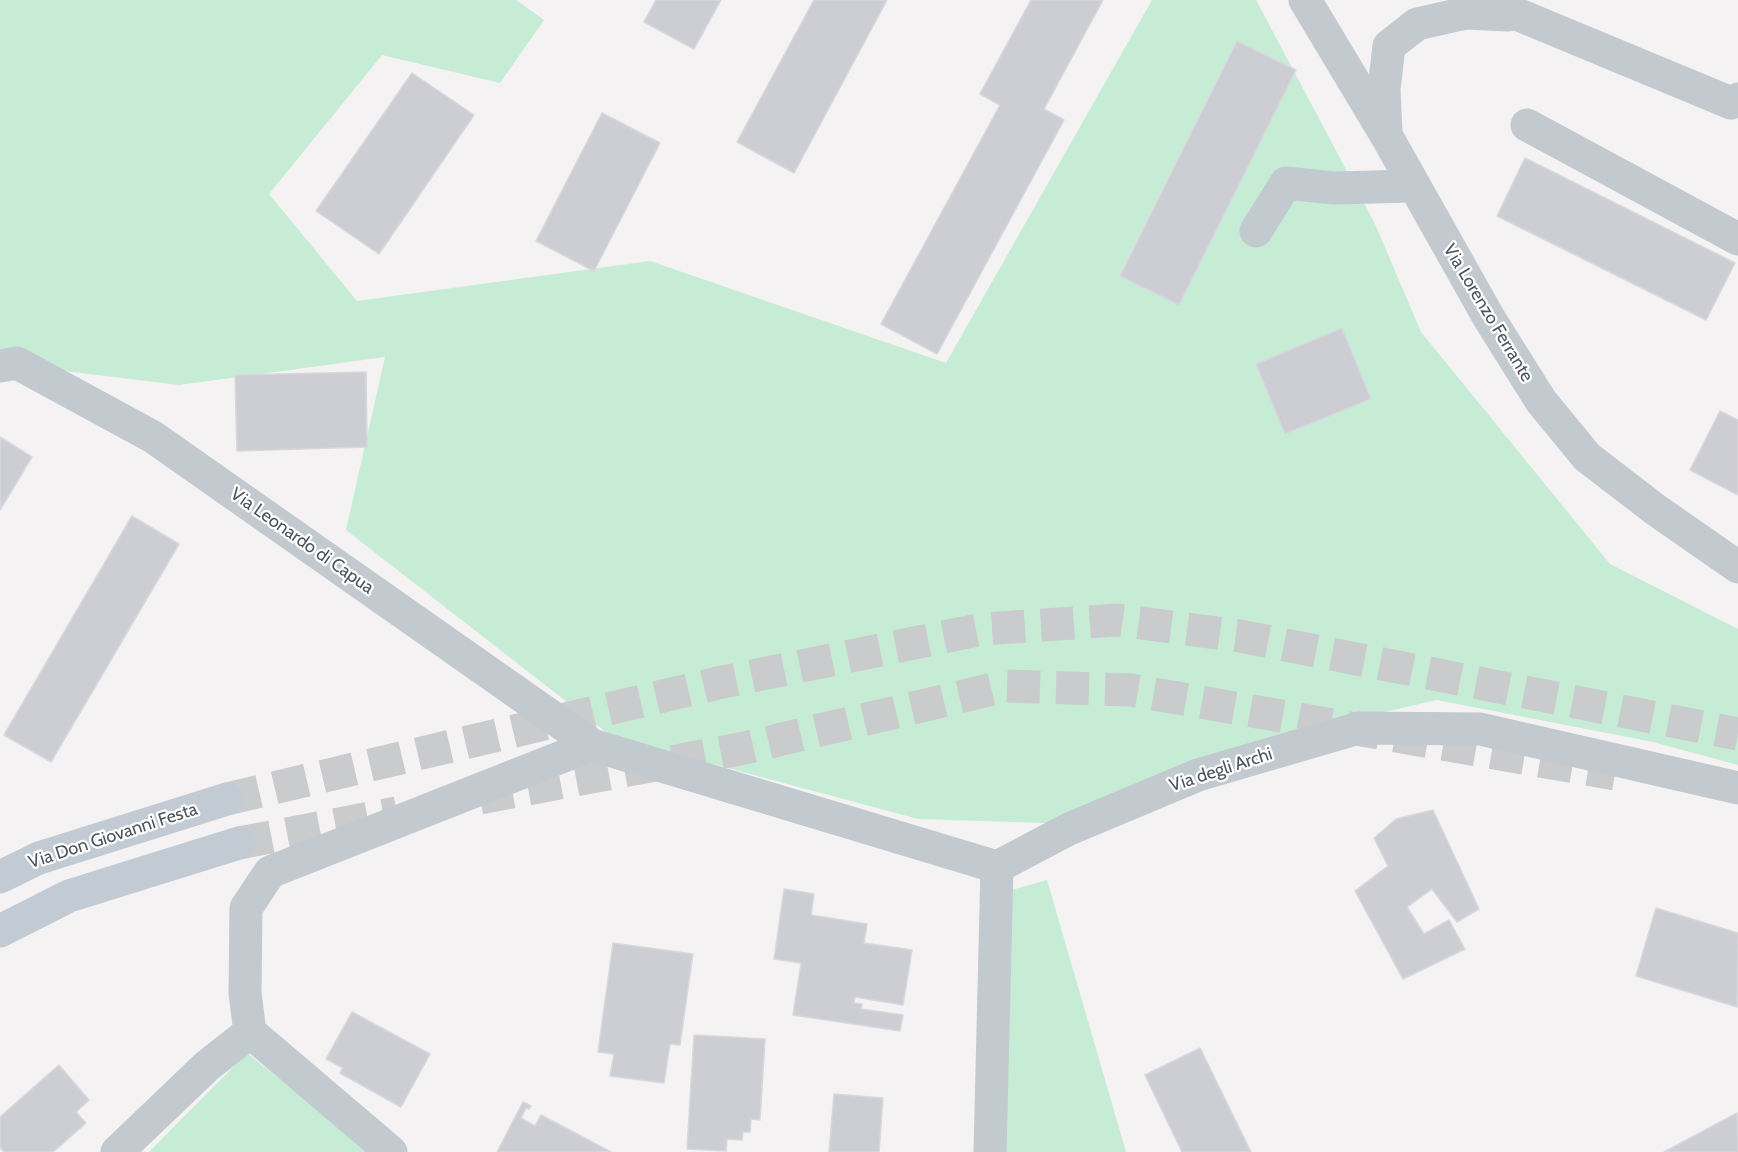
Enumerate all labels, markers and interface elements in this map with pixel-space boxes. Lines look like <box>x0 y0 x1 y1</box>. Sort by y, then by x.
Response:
street label: Via Lorenzo Ferrante <box>1438 240 1538 386</box>
street label: Via Leonardo di Capua <box>226 483 378 599</box>
street label: Via degli Archi <box>1167 743 1275 797</box>
street label: Via Don Giovanni Festa <box>26 799 200 873</box>

